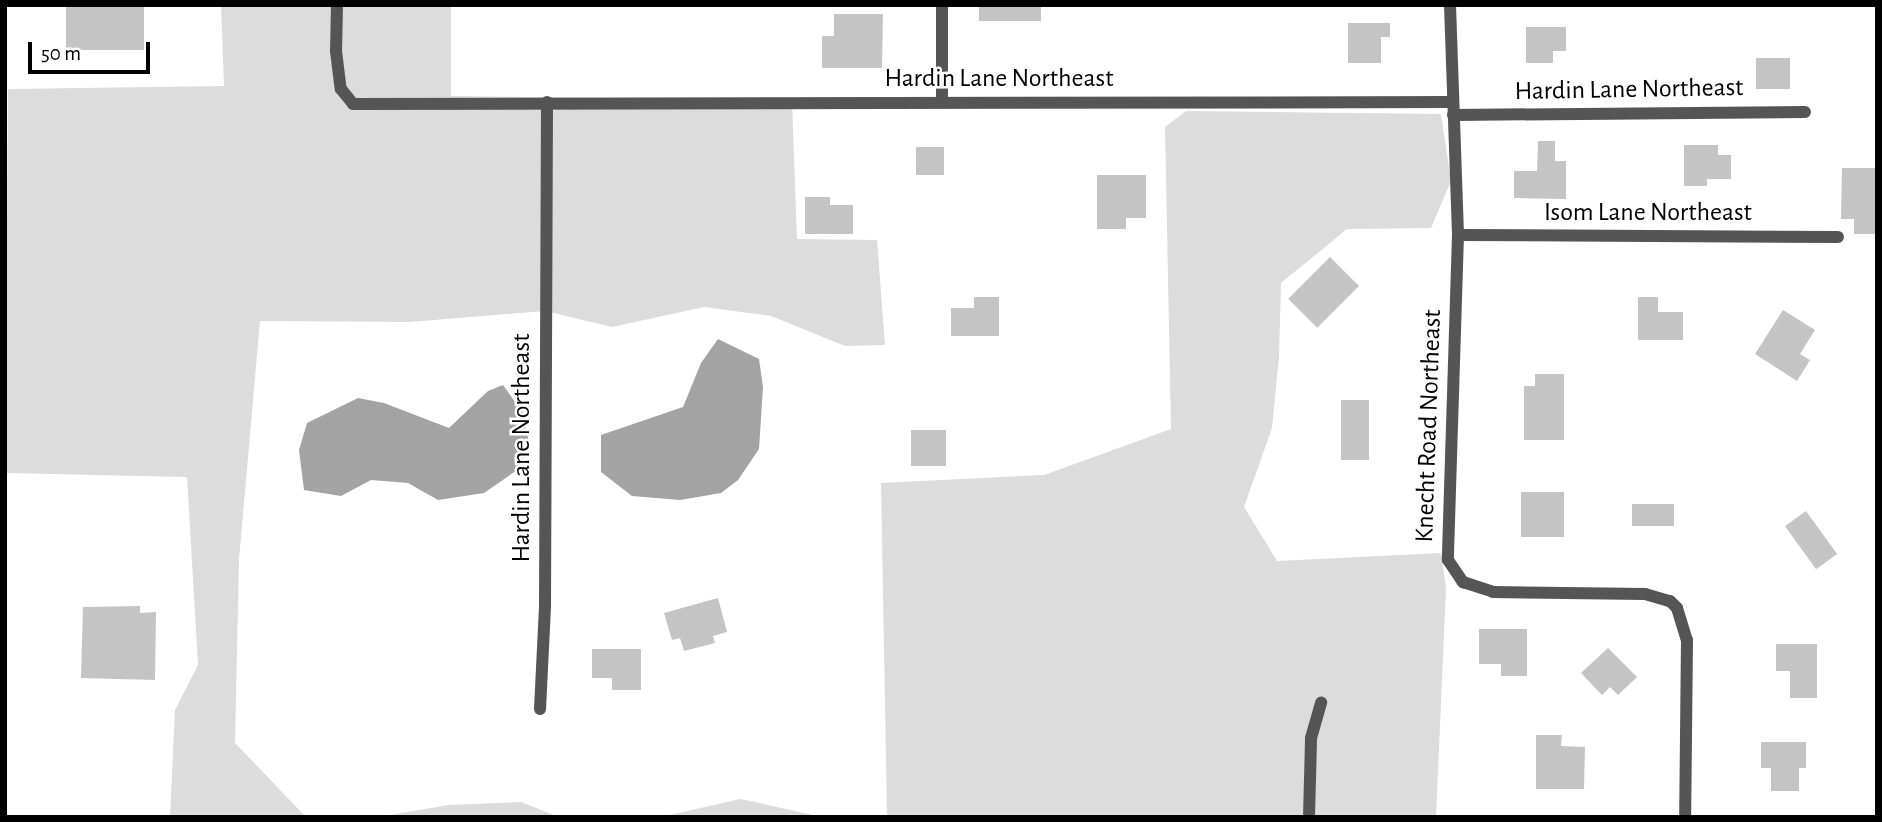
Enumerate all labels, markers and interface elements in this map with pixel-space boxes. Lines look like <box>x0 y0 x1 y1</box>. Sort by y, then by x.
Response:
scale bar <box>32 28 154 72</box>
text: 50 m <box>41 43 81 64</box>
street label: Hardin Lane Northeast <box>885 63 1113 95</box>
street label: Hardin Lane Northeast <box>1514 72 1744 108</box>
street label: Isom Lane Northeast <box>1544 197 1752 229</box>
street label: Knecht Road Northeast <box>1409 309 1449 543</box>
street label: Hardin Lane Northeast <box>506 334 538 562</box>

